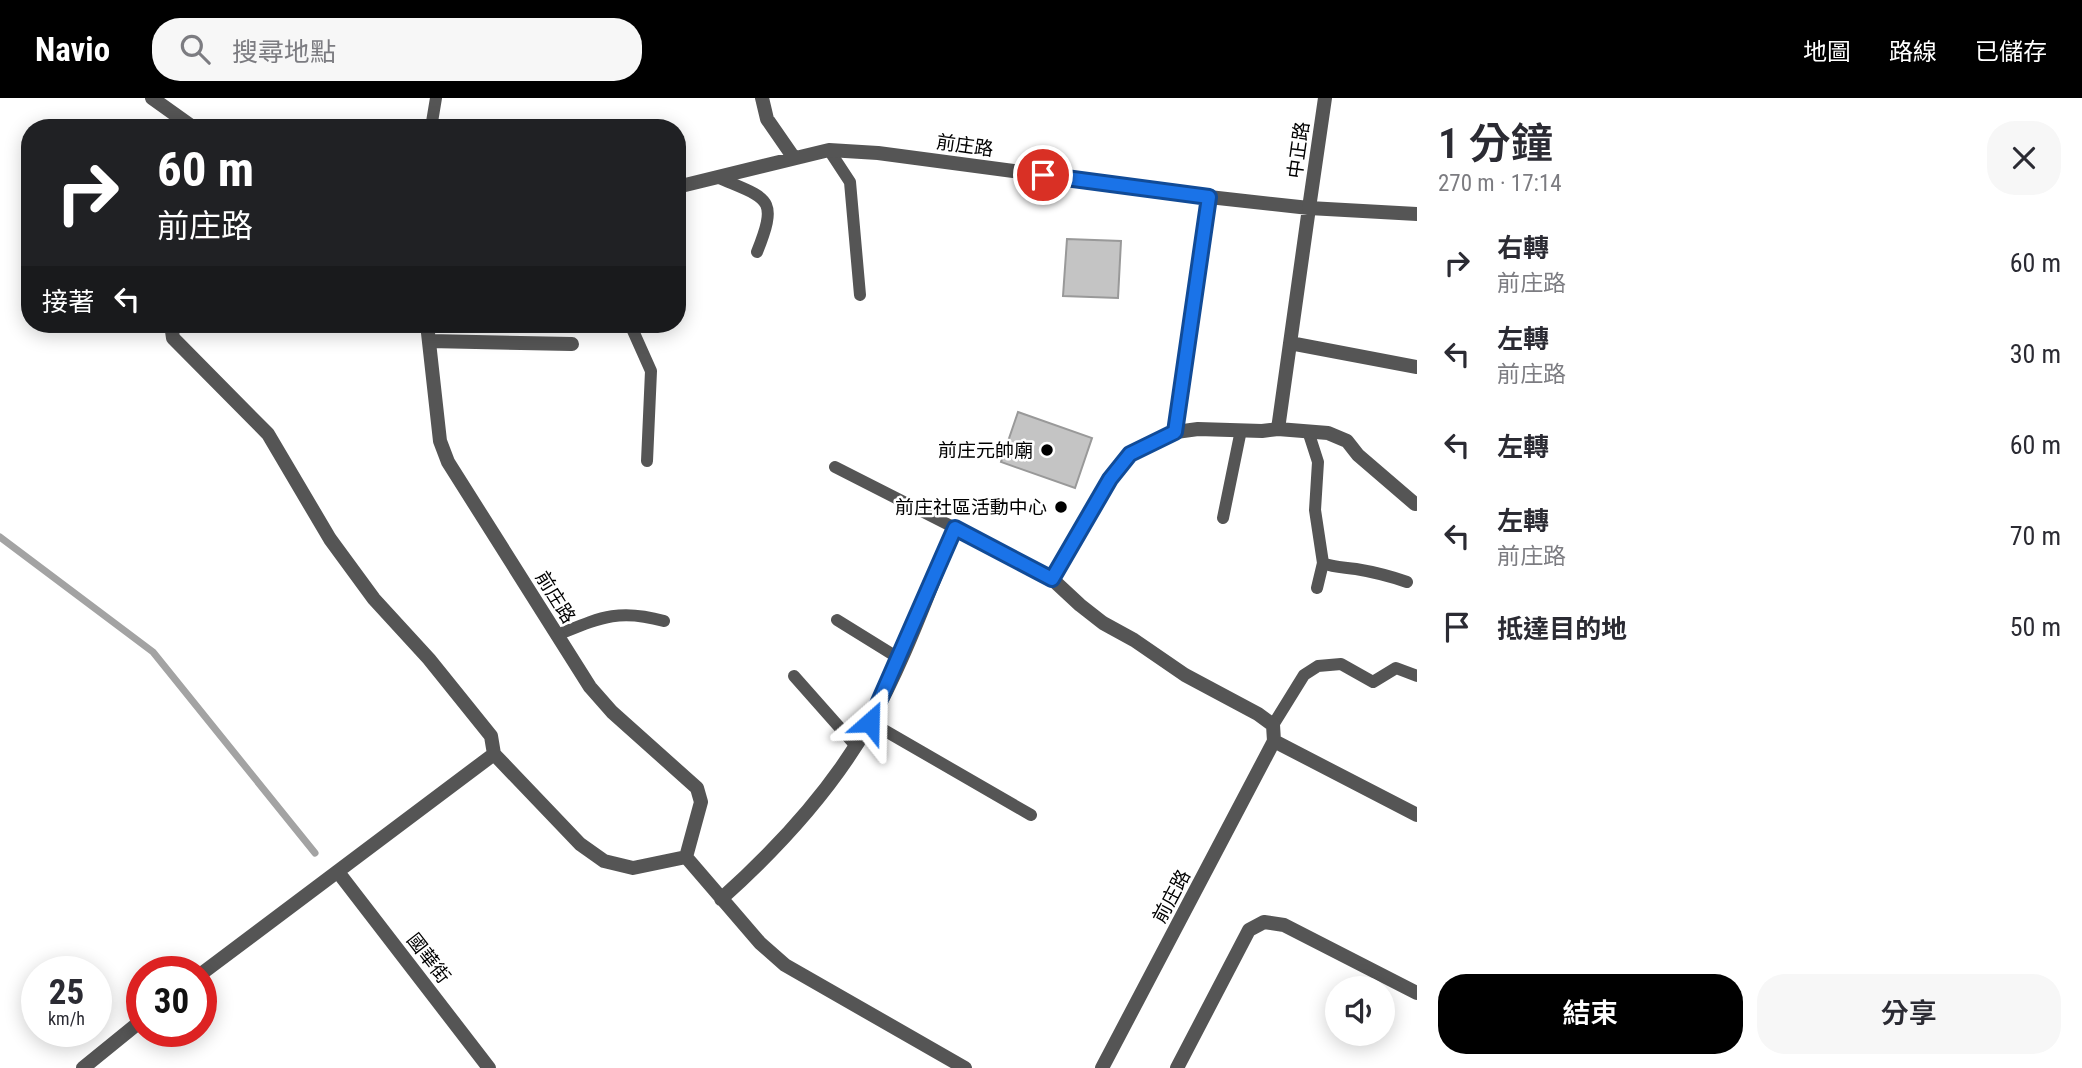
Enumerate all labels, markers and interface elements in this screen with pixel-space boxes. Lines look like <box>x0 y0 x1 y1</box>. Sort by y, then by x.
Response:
search box <box>152 18 642 81</box>
text: Navio <box>35 30 110 69</box>
icon: search <box>176 30 214 68</box>
text: 搜尋地點 <box>232 37 336 67</box>
text: 地圖 <box>1803 38 1851 66</box>
text: 路線 <box>1889 38 1937 66</box>
text: 已儲存 <box>1975 38 2047 66</box>
text: 1 分鐘 <box>1438 119 1553 168</box>
street label: 中正路 <box>1283 120 1314 180</box>
button: close <box>1987 121 2061 195</box>
street label: 前庄路 <box>935 130 995 161</box>
text: 60 m <box>157 141 254 198</box>
pin <box>1013 145 1073 205</box>
icon: right <box>42 147 133 238</box>
icon: arrive <box>1024 156 1062 194</box>
text: 270 m · 17:14 <box>1438 170 1562 197</box>
text: 前庄路 <box>157 207 253 245</box>
text: 右轉 <box>1497 233 1549 263</box>
icon: right <box>1438 244 1476 282</box>
text: 60 m <box>2010 248 2061 278</box>
text: 前庄路 <box>1497 270 1566 297</box>
icon: left <box>108 280 146 318</box>
text: 接著 <box>42 287 94 317</box>
text: 左轉 <box>1497 324 1549 354</box>
icon: left <box>1438 335 1476 373</box>
text: 30 m <box>2010 339 2061 369</box>
text: 前庄路 <box>1497 361 1566 388</box>
icon: left <box>1438 426 1476 464</box>
text: 60 m <box>2010 430 2061 460</box>
text: 左轉 <box>1497 432 1549 462</box>
place label: 前庄元帥廟 <box>938 439 1033 462</box>
marker: 前庄元帥廟 <box>1039 442 1055 458</box>
place label: 前庄社區活動中心 <box>895 496 1047 519</box>
marker: 前庄社區活動中心 <box>1053 499 1069 515</box>
text: 左轉 <box>1497 506 1549 536</box>
icon: left <box>1438 517 1476 555</box>
text: 70 m <box>2010 521 2061 551</box>
text: 前庄路 <box>1497 543 1566 570</box>
street label: 前庄路 <box>531 567 580 628</box>
icon: arrive <box>1438 608 1476 646</box>
text: 50 m <box>2010 612 2061 642</box>
text: 抵達目的地 <box>1497 614 1627 644</box>
position arrow <box>833 685 907 759</box>
street label: 前庄路 <box>1148 866 1195 927</box>
street label: 國華街 <box>402 929 455 988</box>
speed limit sign: 30 <box>126 956 217 1047</box>
text: 25 <box>49 972 84 1013</box>
button: 結束 <box>1438 974 1743 1054</box>
button: 分享 <box>1757 974 2061 1054</box>
map controls <box>1325 976 1395 1046</box>
button: sound <box>1325 976 1395 1046</box>
text: km/h <box>48 1008 85 1029</box>

